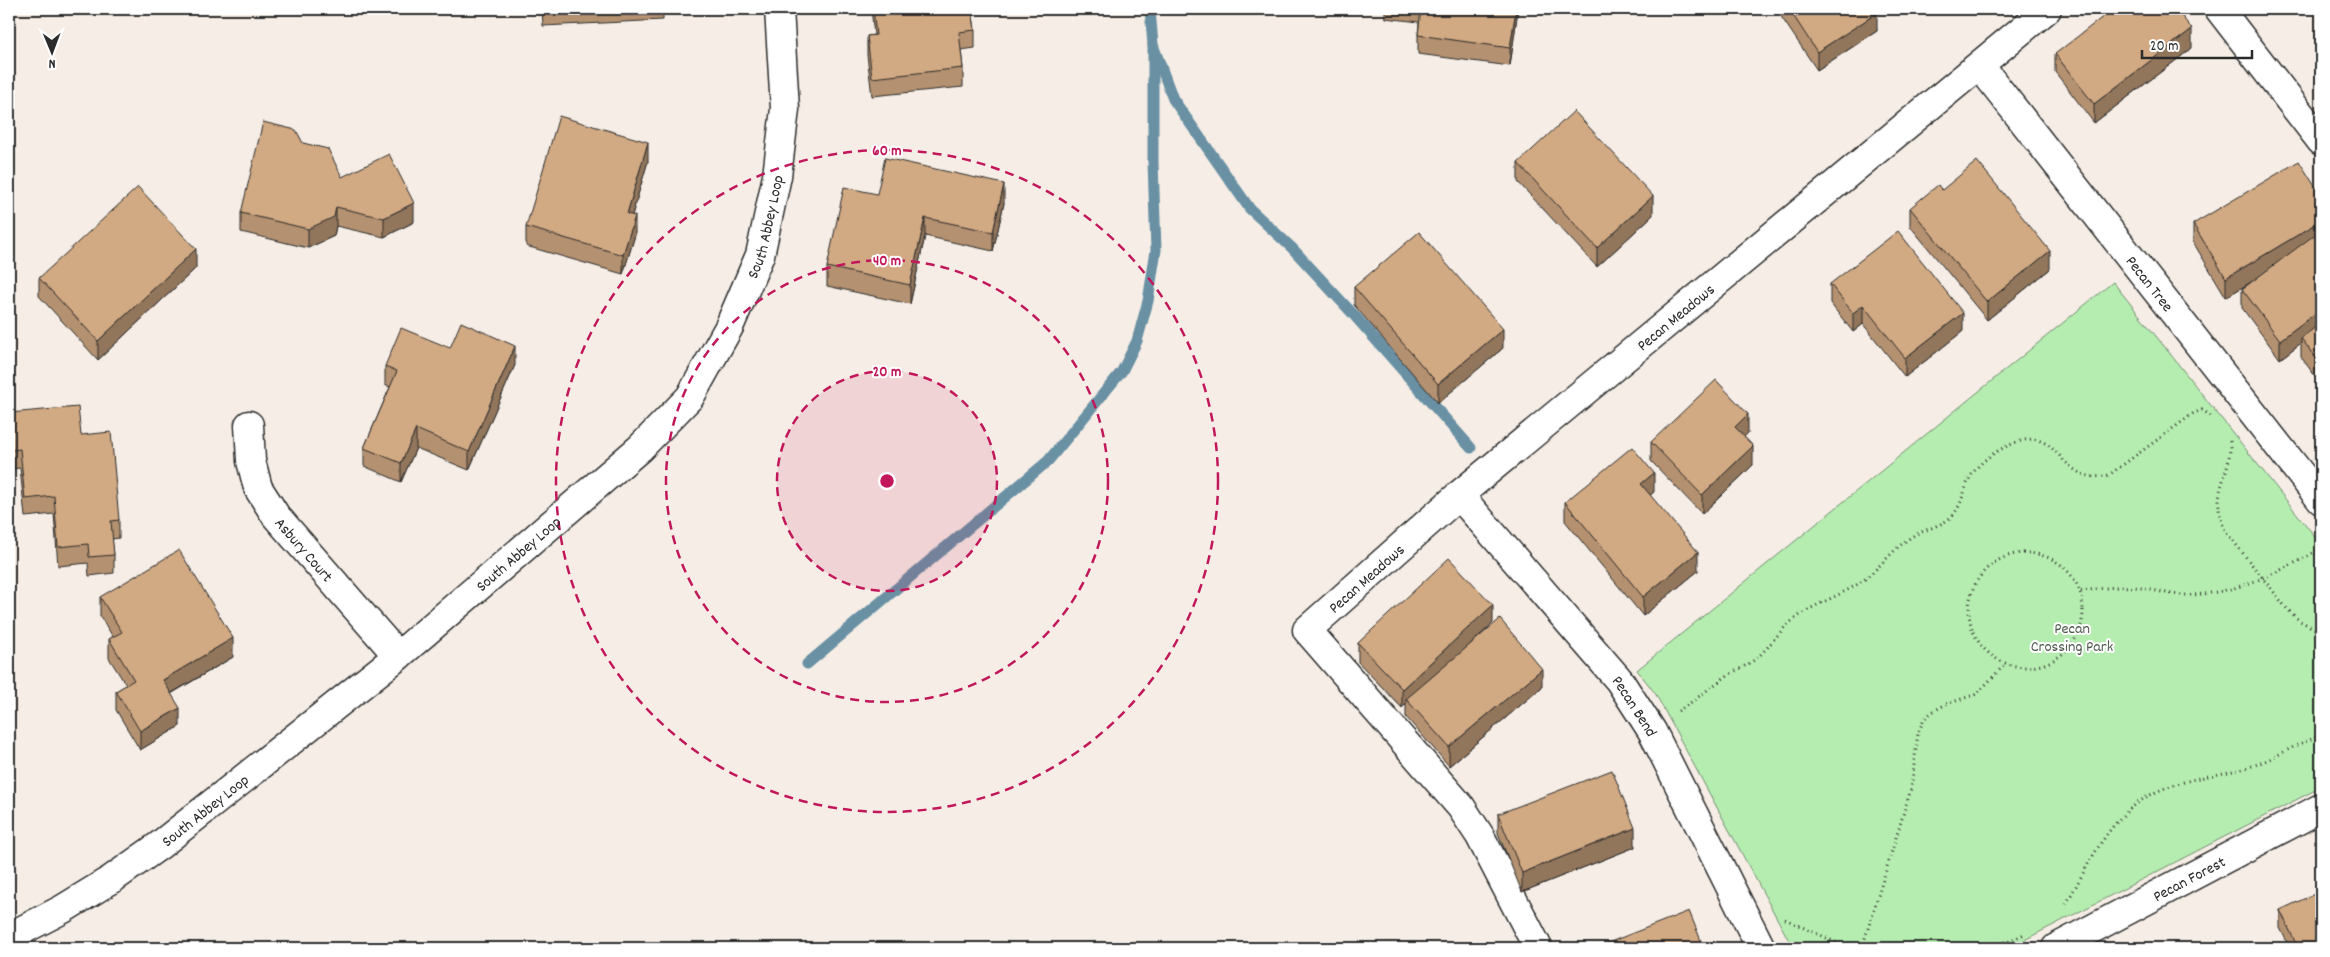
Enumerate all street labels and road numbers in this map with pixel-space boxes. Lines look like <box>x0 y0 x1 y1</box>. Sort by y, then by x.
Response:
street label: South Abbey Loop <box>742 173 791 283</box>
street label: Pecan Tree <box>2119 252 2178 318</box>
street label: Pecan Meadows <box>1633 279 1721 357</box>
street label: South Abbey Loop <box>472 512 567 598</box>
street label: Asbury Court <box>268 513 338 588</box>
street label: Pecan Meadows <box>1324 539 1411 620</box>
street label: Pecan Bend <box>1606 671 1662 741</box>
street label: South Abbey Loop <box>157 770 255 854</box>
street label: Pecan Forest <box>2149 851 2230 909</box>

